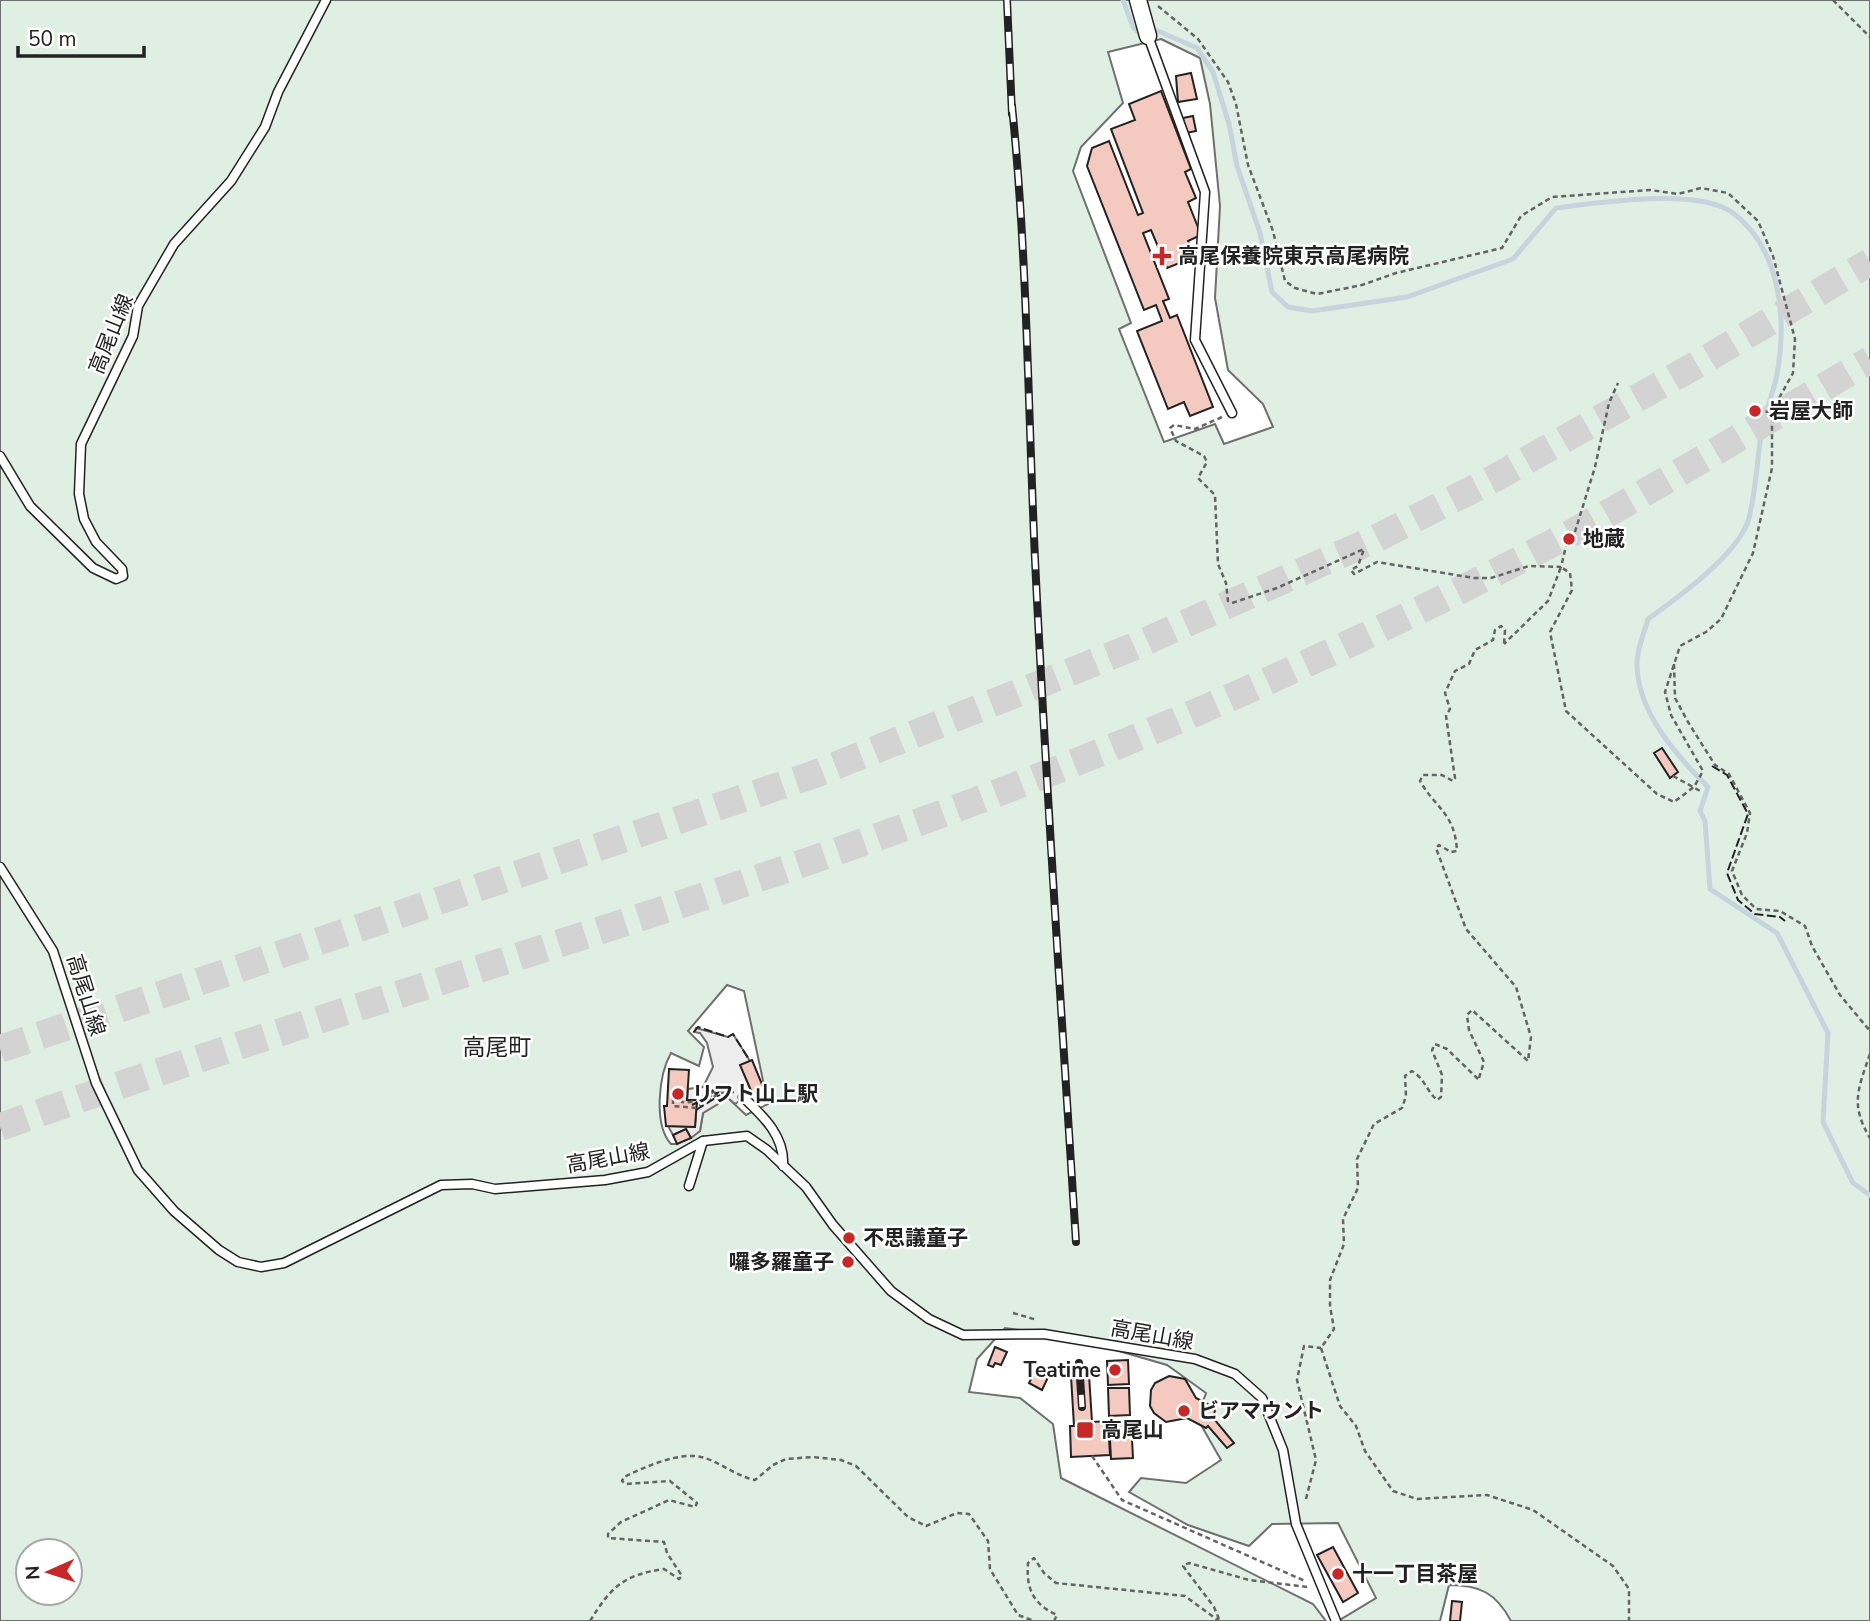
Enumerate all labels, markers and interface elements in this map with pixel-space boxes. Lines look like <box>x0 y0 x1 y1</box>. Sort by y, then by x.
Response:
scale bar <box>18 14 144 58</box>
text: 50 m <box>28 25 77 53</box>
place label: 高尾保養院東京高尾病院 <box>1178 242 1409 270</box>
marker: 高尾保養院東京高尾病院 <box>1152 246 1172 266</box>
street label: 高尾山線 <box>82 290 140 378</box>
place label: 岩屋大師 <box>1769 397 1853 425</box>
marker: 岩屋大師 <box>1747 403 1763 419</box>
place label: 地蔵 <box>1583 525 1625 553</box>
marker: 地蔵 <box>1561 531 1577 547</box>
street label: 高尾山線 <box>60 951 112 1039</box>
district label: 高尾町 <box>463 1032 532 1063</box>
place label: リフト山上駅 <box>692 1080 818 1108</box>
marker: リフト山上駅 <box>670 1086 686 1102</box>
street label: 高尾山線 <box>564 1137 652 1179</box>
place label: 不思議童子 <box>863 1224 968 1252</box>
marker: 不思議童子 <box>841 1230 857 1246</box>
place label: 囉多羅童子 <box>729 1248 834 1276</box>
marker: 囉多羅童子 <box>840 1254 856 1270</box>
street label: 高尾山線 <box>1108 1314 1196 1356</box>
place label: Teatime <box>1024 1356 1101 1384</box>
marker: Teatime <box>1107 1362 1123 1378</box>
place label: ビアマウント <box>1198 1397 1324 1425</box>
marker: ビアマウント <box>1176 1403 1192 1419</box>
place label: 高尾山 <box>1101 1416 1164 1444</box>
marker: 高尾山 <box>1075 1420 1095 1440</box>
north arrow <box>14 1537 84 1607</box>
place label: 十一丁目茶屋 <box>1352 1560 1478 1588</box>
text: N <box>20 1565 46 1581</box>
marker: 十一丁目茶屋 <box>1330 1566 1346 1582</box>

